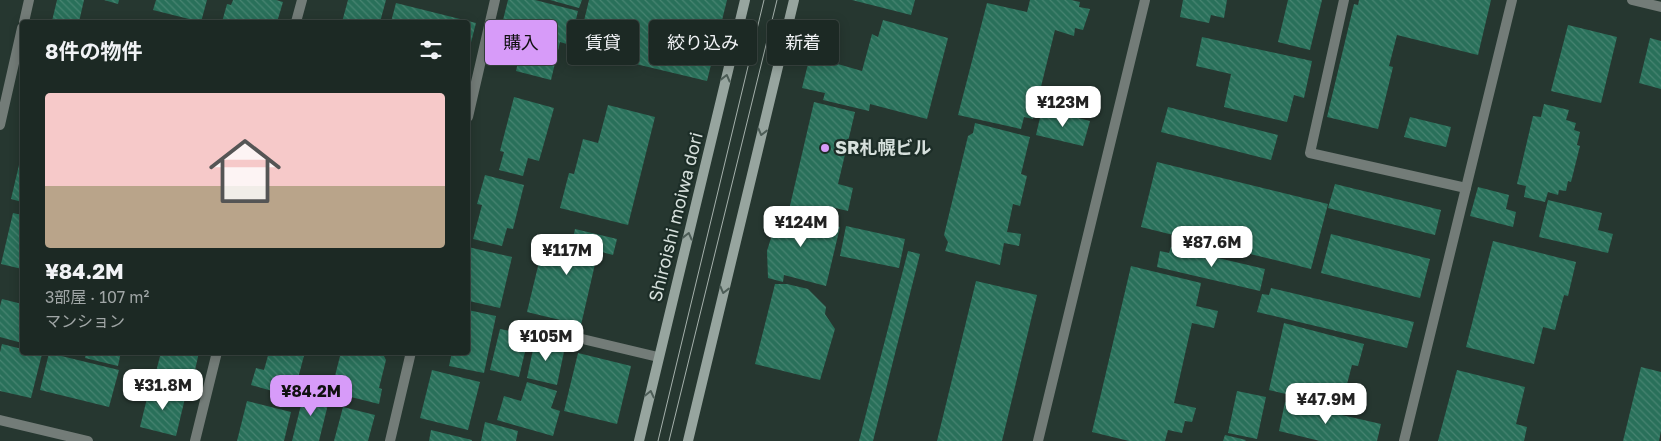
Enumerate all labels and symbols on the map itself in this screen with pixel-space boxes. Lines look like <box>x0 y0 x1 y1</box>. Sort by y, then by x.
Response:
one-way arrow <box>720 73 731 82</box>
pin: ¥123M <box>1028 86 1098 128</box>
one-way arrow <box>757 128 768 137</box>
street label: Shiroishi moiwa dori <box>643 130 707 304</box>
place label: SR札幌ビル <box>835 136 932 158</box>
marker: SR札幌ビル <box>819 142 831 154</box>
pin: ¥124M <box>766 206 836 248</box>
pin: ¥87.6M <box>1171 226 1253 268</box>
one-way arrow <box>682 231 693 240</box>
pin: ¥117M <box>532 234 602 276</box>
one-way arrow <box>719 286 730 295</box>
pin: ¥105M <box>511 320 581 362</box>
pin: ¥31.8M <box>122 368 204 411</box>
pin: ¥84.2M <box>270 374 352 417</box>
pin: ¥47.9M <box>1285 382 1367 425</box>
one-way arrow <box>644 389 655 398</box>

